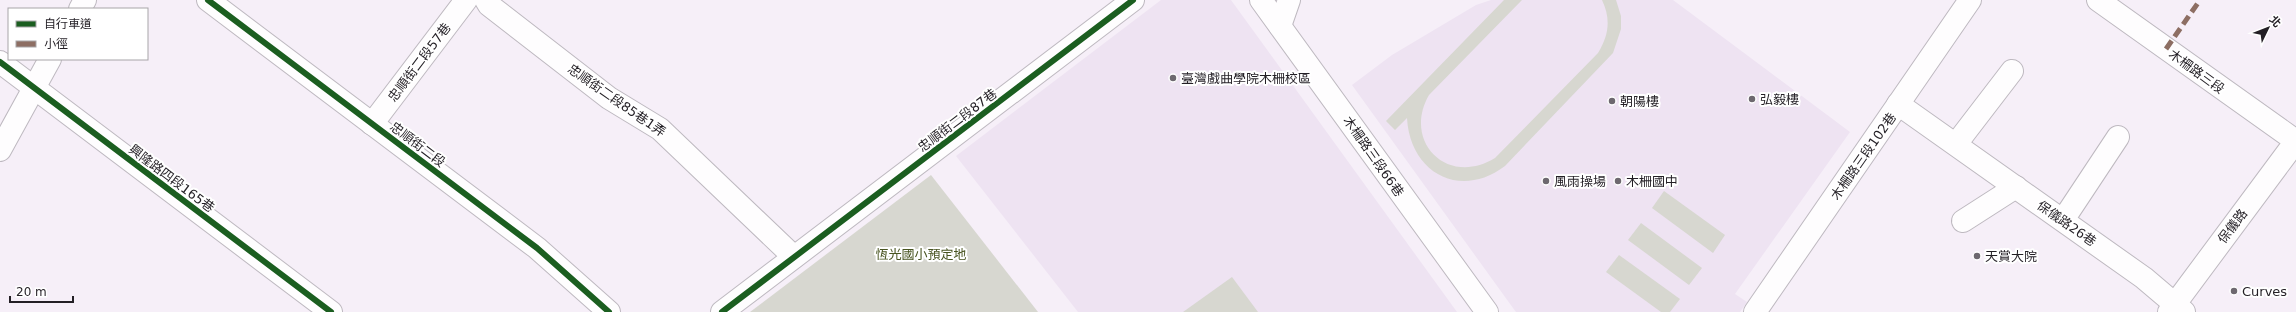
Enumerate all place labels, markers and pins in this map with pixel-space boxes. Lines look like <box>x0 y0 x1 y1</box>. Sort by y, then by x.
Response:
place label: 臺灣戲曲學院木柵校區 <box>1181 71 1311 86</box>
marker: 臺灣戲曲學院木柵校區 <box>1168 73 1178 83</box>
place label: 弘毅樓 <box>1760 92 1799 107</box>
place label: 朝陽樓 <box>1620 94 1659 109</box>
marker: 弘毅樓 <box>1747 94 1757 104</box>
marker: 朝陽樓 <box>1607 96 1617 106</box>
place label: 風雨操場 <box>1554 174 1606 189</box>
place label: 木柵國中 <box>1626 174 1678 189</box>
marker: 風雨操場 <box>1541 176 1551 186</box>
marker: 木柵國中 <box>1613 176 1623 186</box>
place label: 天賞大院 <box>1985 249 2037 264</box>
marker: 天賞大院 <box>1972 251 1982 261</box>
place label: Curves <box>2242 284 2287 299</box>
marker: Curves <box>2229 286 2239 296</box>

